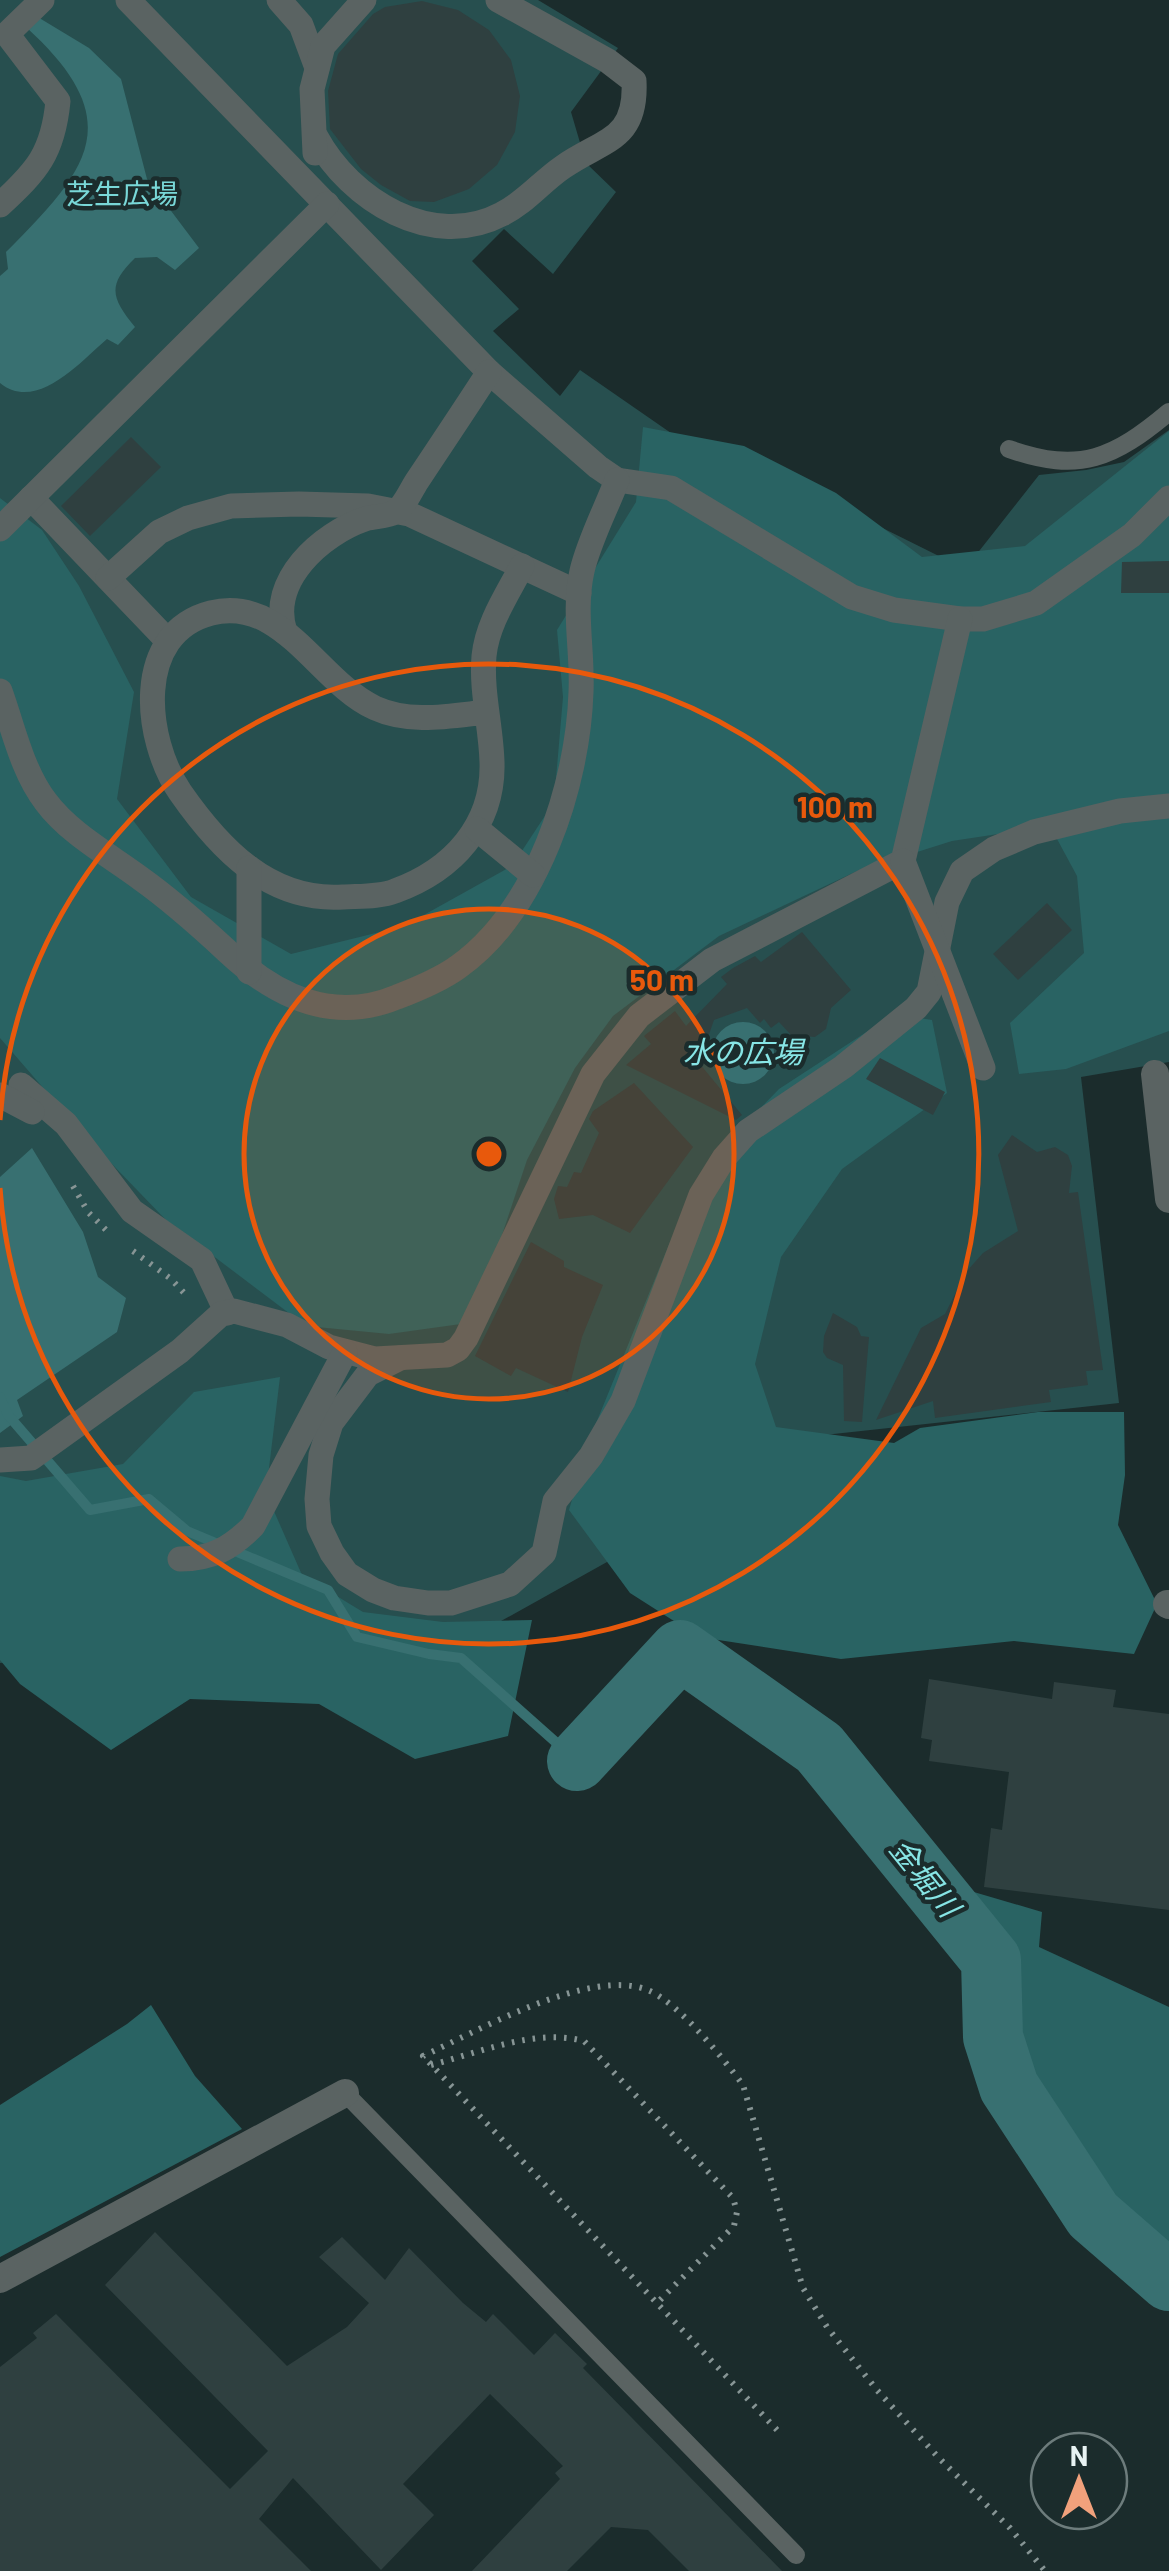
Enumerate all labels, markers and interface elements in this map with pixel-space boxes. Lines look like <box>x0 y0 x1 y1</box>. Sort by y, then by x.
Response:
park label: 芝生広場 <box>66 176 178 210</box>
text: 100 m <box>797 788 873 824</box>
text: 50 m <box>630 961 694 997</box>
water label: 水の広場 <box>683 1033 806 1069</box>
centre of rings <box>471 1136 507 1172</box>
water label: 金堀川 <box>883 1830 970 1925</box>
north arrow <box>1029 2431 1129 2531</box>
text: N <box>1070 2438 1088 2472</box>

